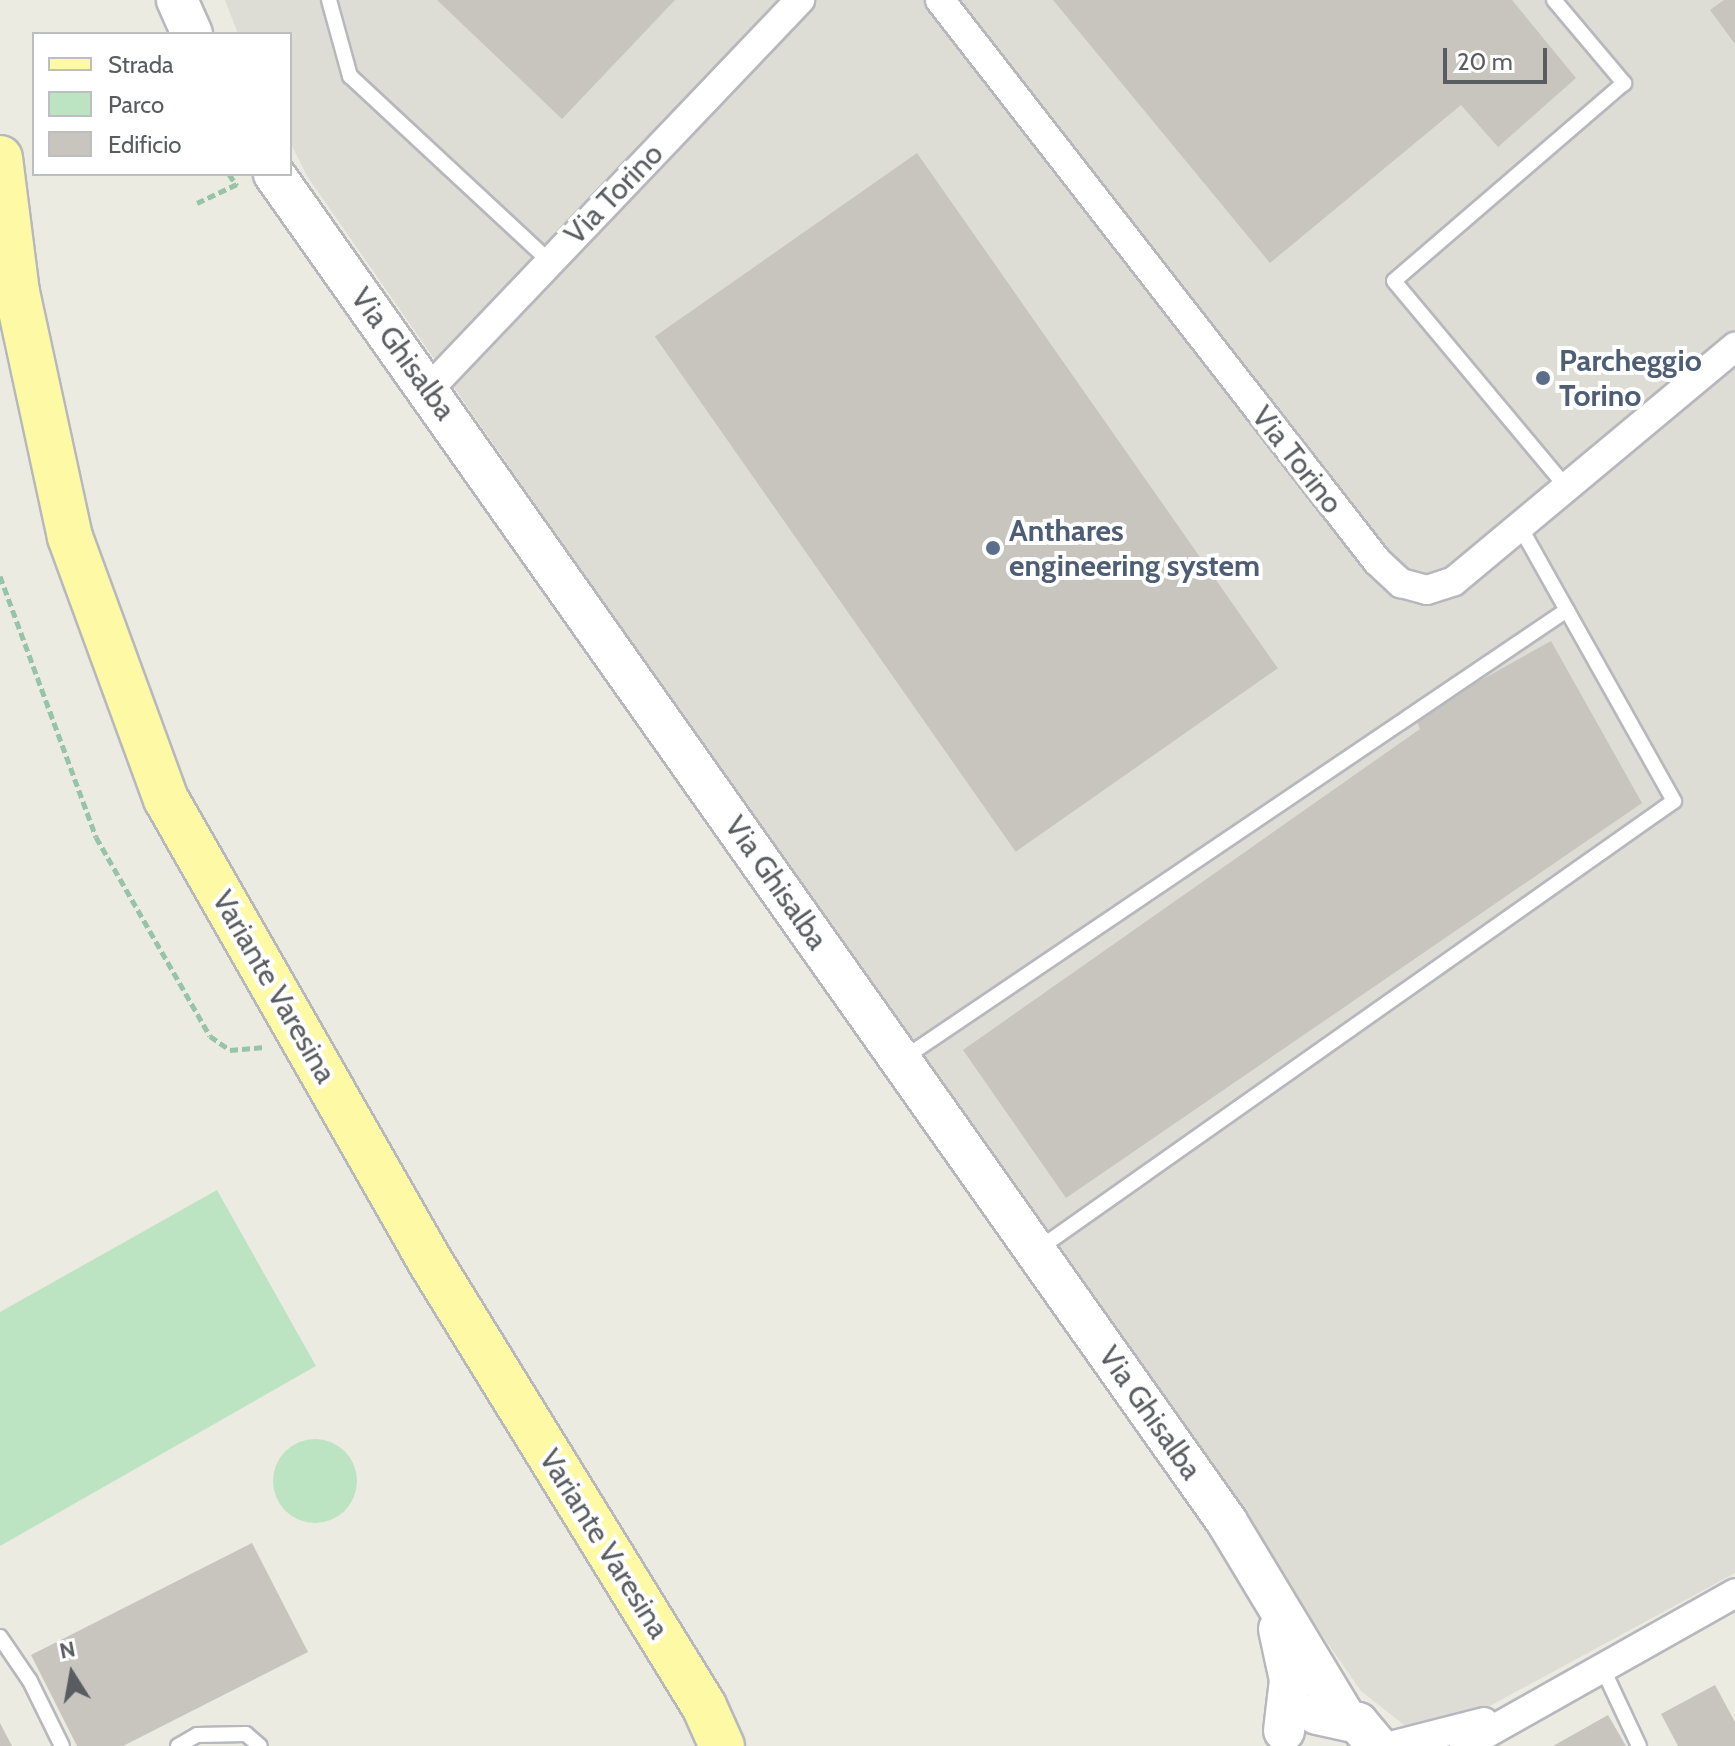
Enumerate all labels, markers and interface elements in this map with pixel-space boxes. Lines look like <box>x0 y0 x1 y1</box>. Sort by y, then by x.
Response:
legend <box>32 32 292 176</box>
scale bar <box>1447 32 1551 82</box>
text: 20 m <box>1457 47 1513 76</box>
text: Strada <box>108 50 174 79</box>
text: Parco <box>108 90 164 119</box>
text: Edificio <box>108 130 182 159</box>
street label: Via Torino <box>557 136 671 252</box>
street label: Via Ghisalba <box>343 281 463 427</box>
place label: Parcheggio Torino <box>1559 343 1702 414</box>
marker: Parcheggio Torino <box>1534 369 1552 387</box>
street label: Via Torino <box>1244 399 1350 521</box>
place label: Anthares engineering system <box>1009 513 1260 584</box>
marker: Anthares engineering system <box>984 539 1002 557</box>
street label: Via Ghisalba <box>717 809 835 957</box>
street label: Variante Varesina <box>204 884 344 1090</box>
street label: Via Ghisalba <box>1091 1339 1209 1487</box>
street label: Variante Varesina <box>531 1443 677 1645</box>
north arrow <box>32 1634 112 1714</box>
text: N <box>57 1635 78 1665</box>

